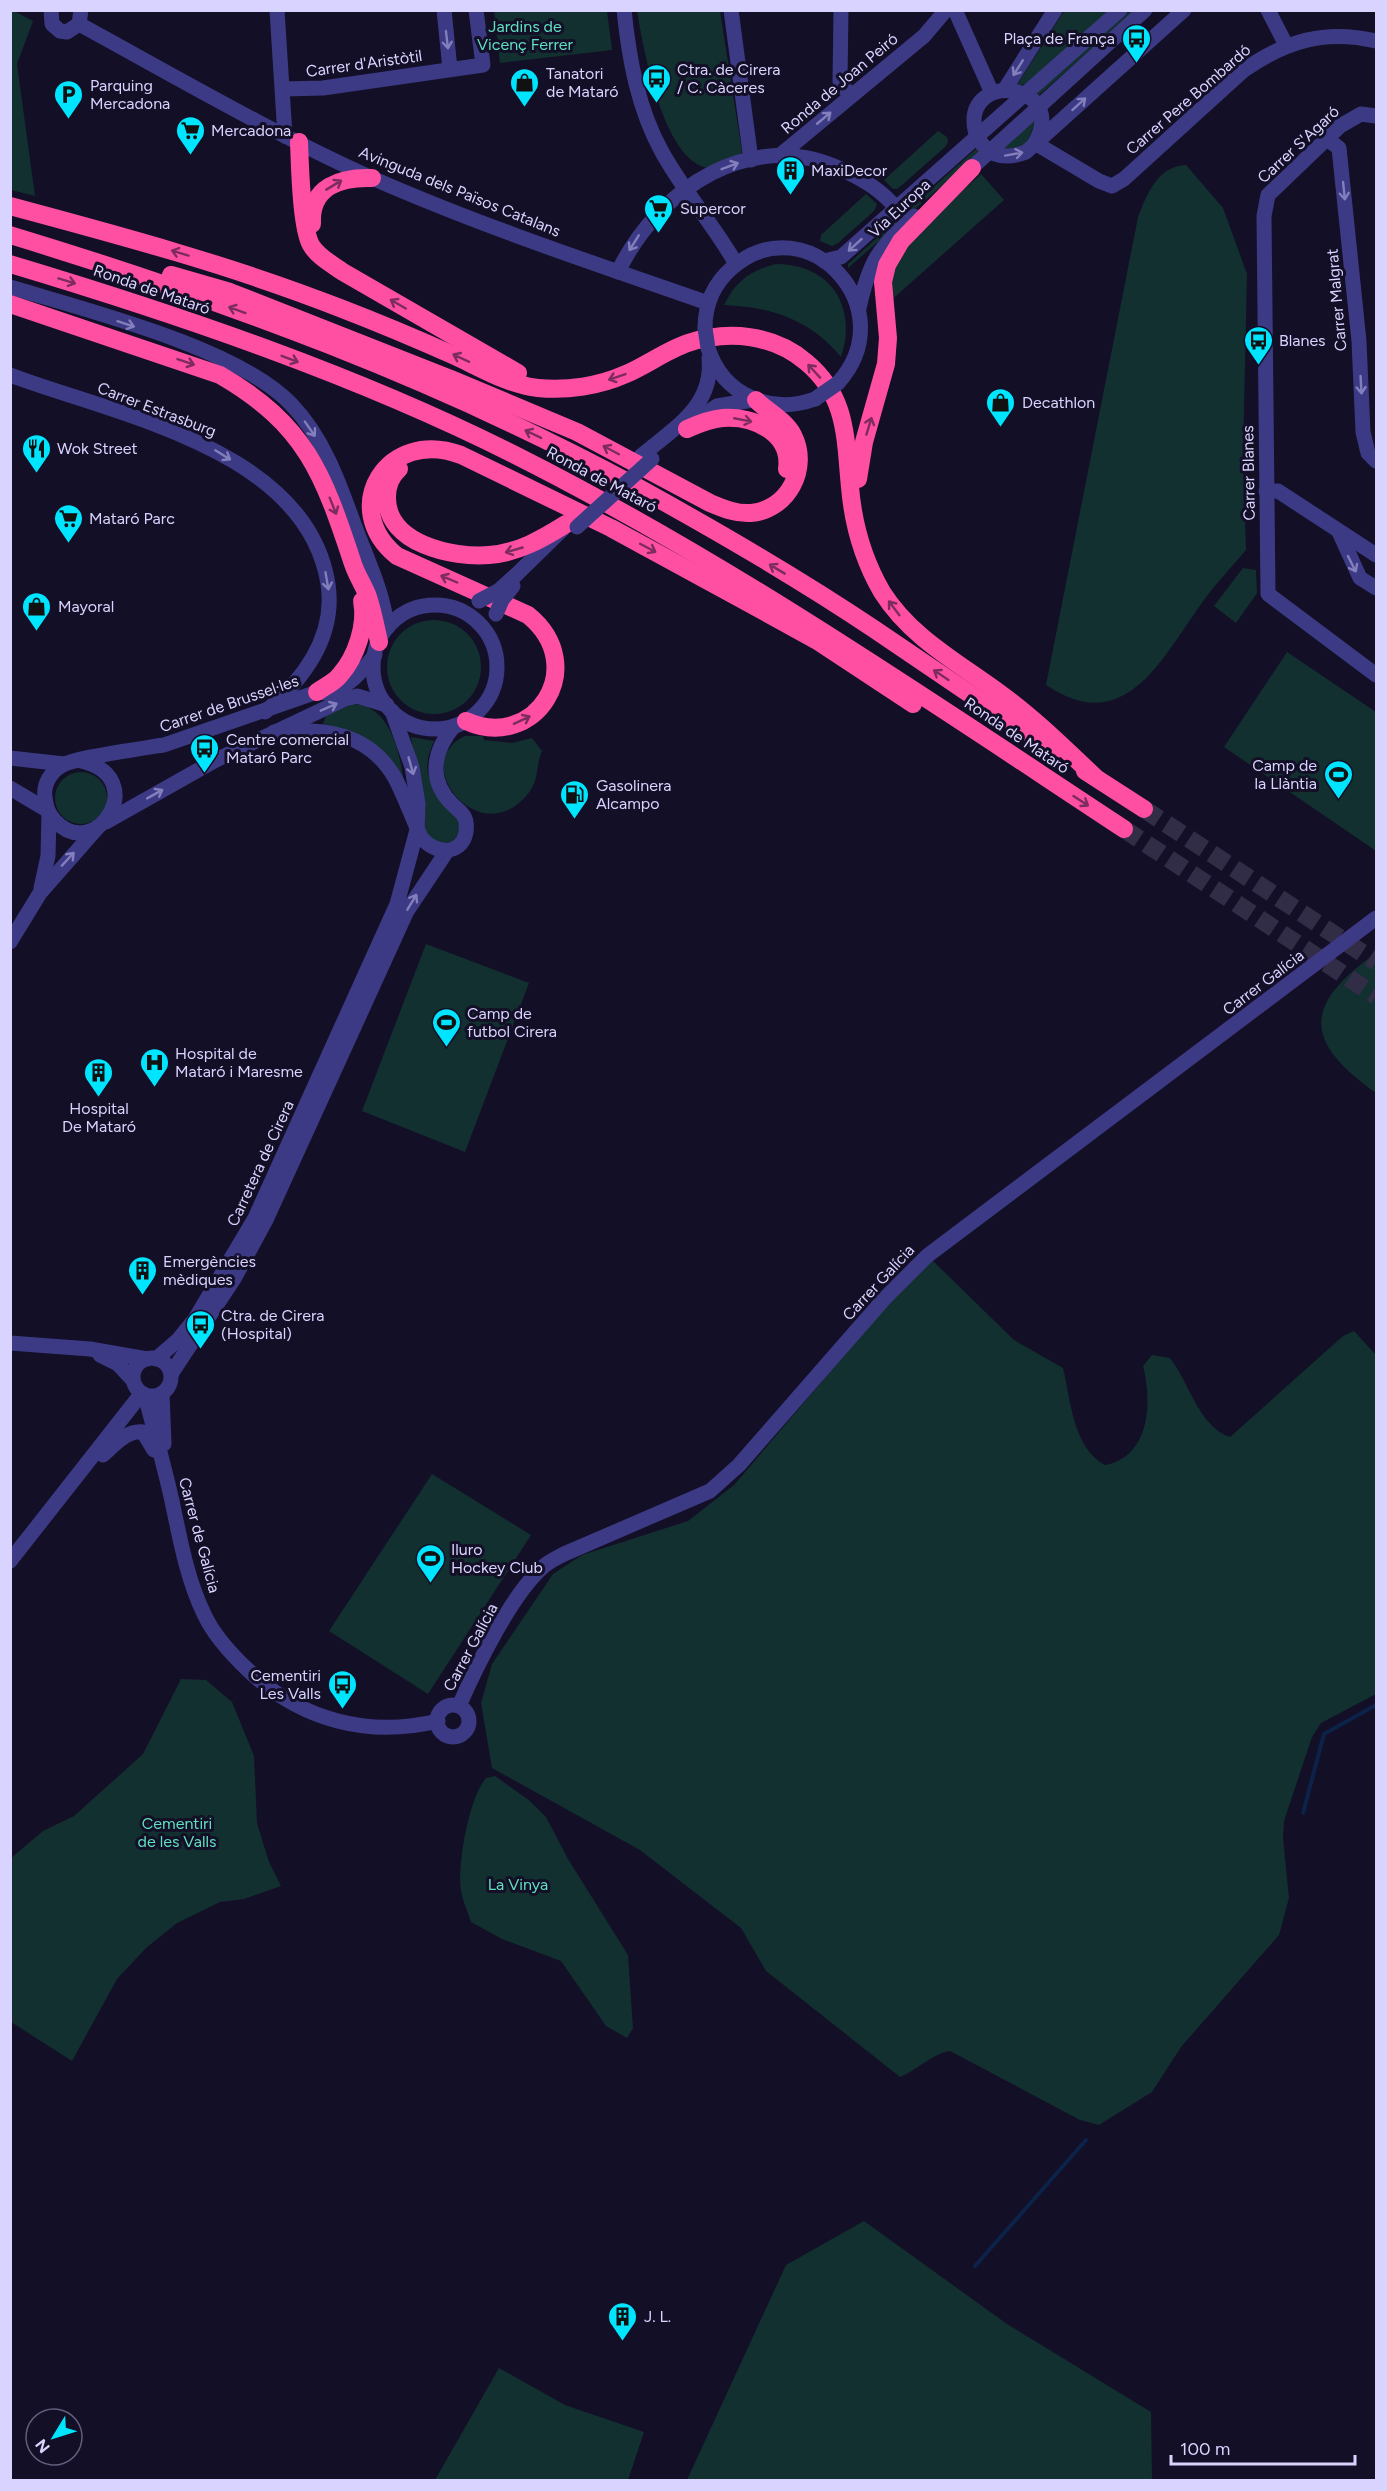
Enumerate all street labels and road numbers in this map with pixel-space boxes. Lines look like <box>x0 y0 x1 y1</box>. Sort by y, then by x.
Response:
street label: Ronda de Joan Peiró <box>777 29 902 138</box>
street label: Carrer Pere Bombardó <box>1122 40 1254 159</box>
street label: Carrer d'Aristòtil <box>305 46 423 81</box>
street label: Carrer S'Agaró <box>1254 102 1343 187</box>
street label: Avinguda dels Països Catalans <box>356 142 563 241</box>
street label: Via Europa <box>864 175 934 242</box>
street label: Carrer Malgrat <box>1323 248 1350 352</box>
street label: Ronda de Mataró <box>91 261 213 318</box>
street label: Carrer Estrasburg <box>95 378 219 441</box>
street label: Carrer Blanes <box>1238 425 1259 521</box>
street label: Ronda de Mataró <box>543 442 660 517</box>
street label: Carrer de Brussel·les <box>157 671 301 736</box>
street label: Ronda de Mataró <box>961 693 1073 777</box>
street label: Carrer Galícia <box>1219 946 1308 1019</box>
street label: Carretera de Cirera <box>223 1097 298 1229</box>
street label: Carrer Galícia <box>838 1240 918 1324</box>
street label: Carrer de Galícia <box>175 1475 224 1595</box>
street label: Carrer Galícia <box>439 1600 502 1694</box>

